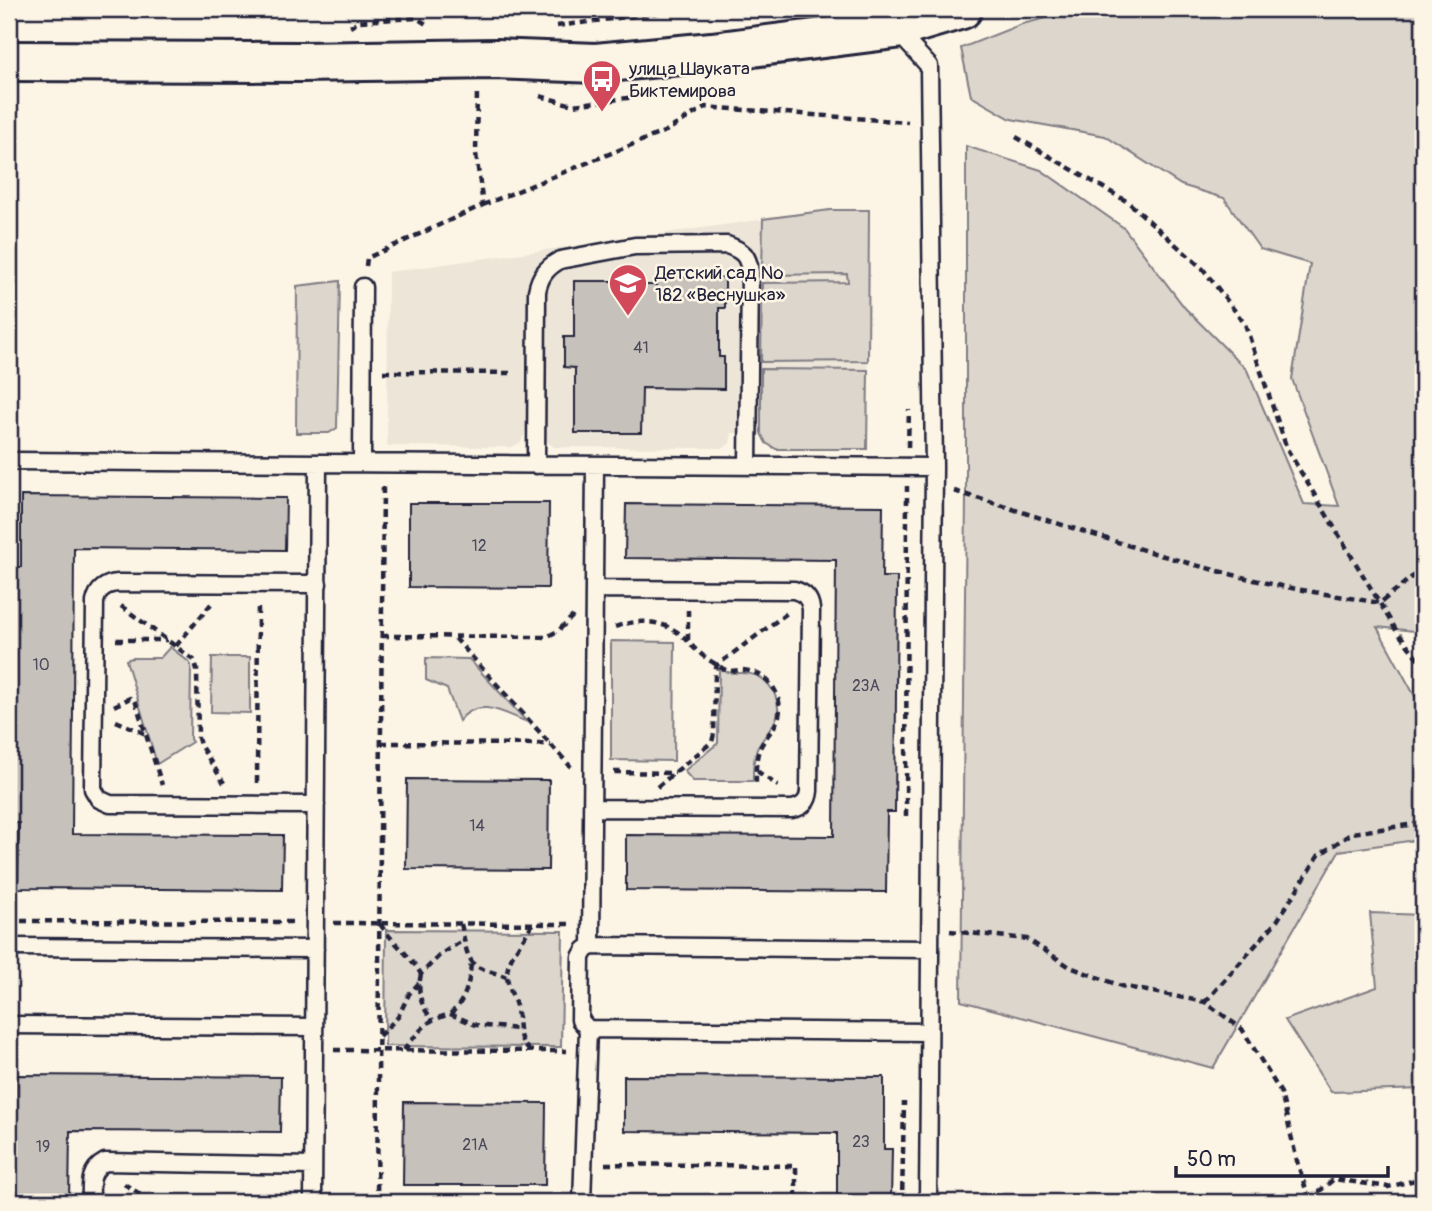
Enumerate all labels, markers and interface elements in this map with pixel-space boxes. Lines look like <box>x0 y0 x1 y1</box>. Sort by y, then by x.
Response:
place label: улица Шауката Биктемирова <box>628 57 750 103</box>
bus stop icon: улица Шауката Биктемирова <box>581 58 623 113</box>
place label: Детский сад № 182 «Веснушка» <box>654 261 786 307</box>
school or university icon: Детский сад № 182 «Веснушка» <box>607 262 649 317</box>
house number: 41 <box>633 338 649 358</box>
house number: 12 <box>471 536 487 556</box>
house number: 10 <box>32 655 50 675</box>
house number: 23А <box>852 676 880 696</box>
house number: 14 <box>469 816 485 836</box>
house number: 23 <box>852 1132 870 1152</box>
scale bar <box>1176 1134 1388 1178</box>
house number: 21А <box>462 1135 488 1155</box>
house number: 19 <box>36 1137 50 1157</box>
text: 50 m <box>1187 1146 1236 1173</box>

